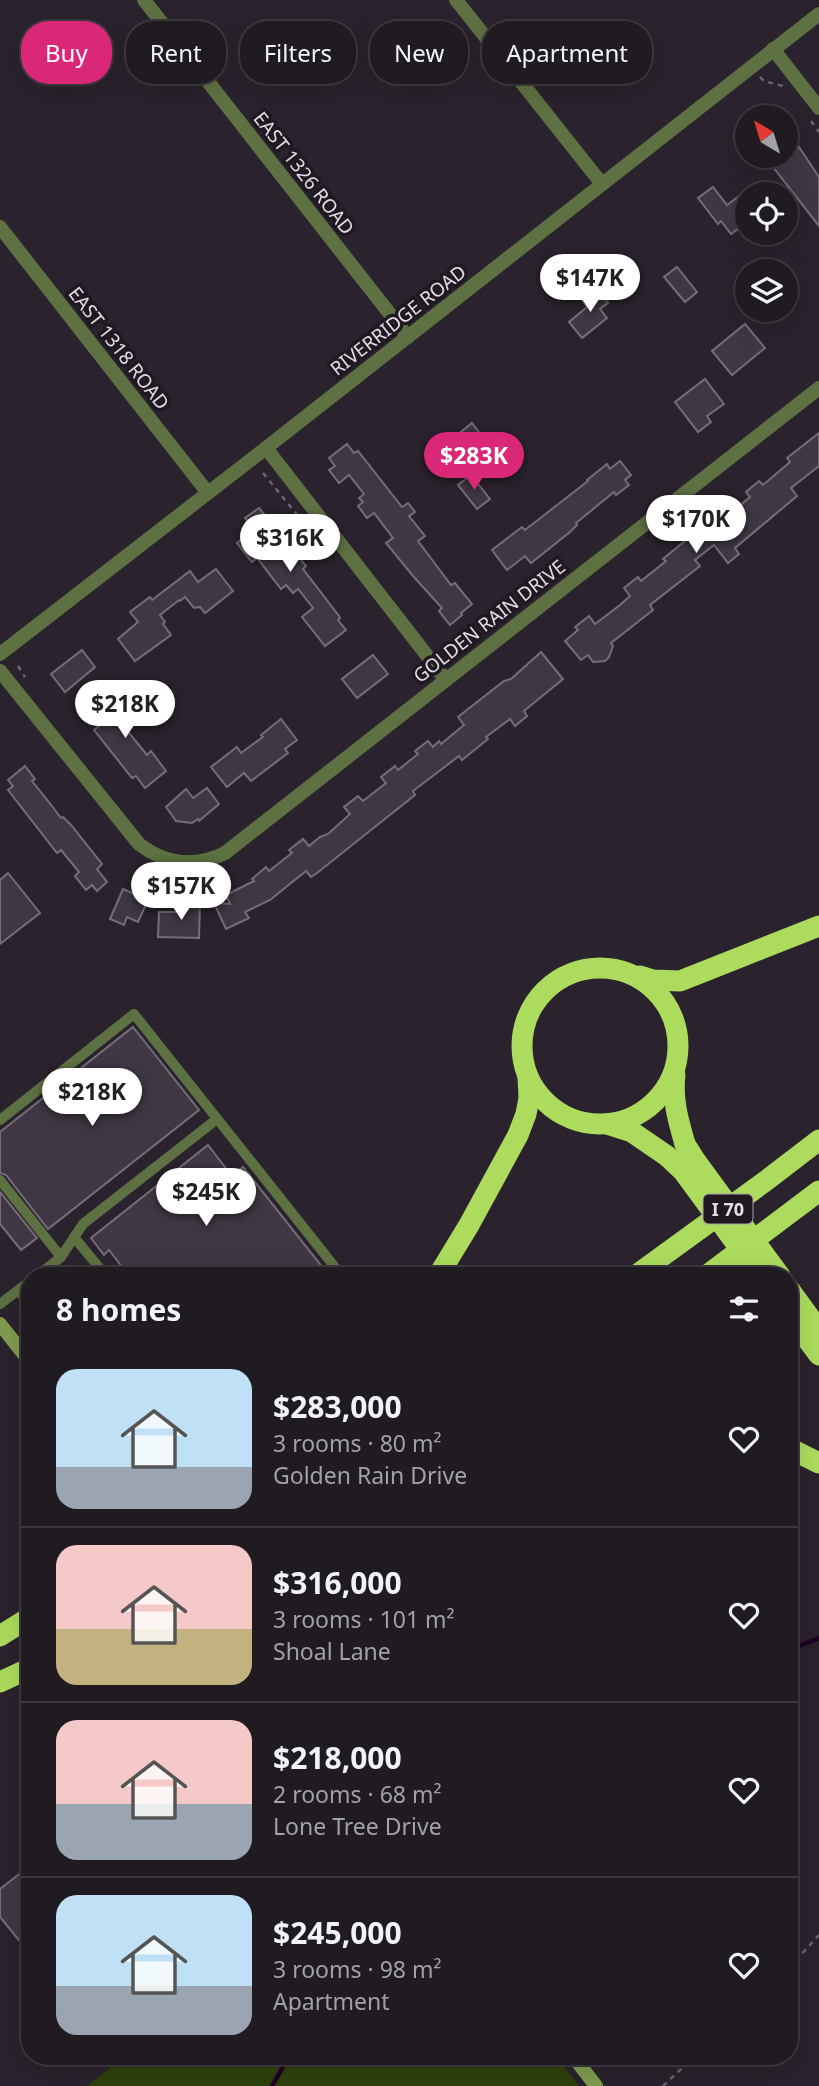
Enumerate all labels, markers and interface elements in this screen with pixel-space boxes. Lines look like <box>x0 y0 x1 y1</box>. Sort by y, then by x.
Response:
chip: Buy <box>21 21 112 84</box>
chip: Rent <box>126 21 226 84</box>
chip: Filters <box>240 21 356 84</box>
chip: New <box>370 21 468 84</box>
chip: Apartment <box>482 21 652 84</box>
north arrow <box>735 105 798 168</box>
map controls <box>735 105 798 322</box>
street label: EAST 1326 ROAD <box>248 106 360 240</box>
button: locate <box>735 182 798 245</box>
pin: $147K <box>541 254 639 314</box>
street label: RIVERRIDGE ROAD <box>325 259 471 381</box>
button: layers <box>735 259 798 322</box>
text: $147K <box>556 261 624 293</box>
street label: EAST 1318 ROAD <box>63 281 175 415</box>
pin: $283K <box>425 433 523 492</box>
text: $283K <box>440 439 508 471</box>
pin: $170K <box>647 496 745 555</box>
text: $170K <box>662 502 730 534</box>
pin: $316K <box>241 514 339 574</box>
text: $316K <box>256 521 324 553</box>
street label: GOLDEN RAIN DRIVE <box>408 553 570 689</box>
pin: $218K <box>76 680 174 740</box>
text: $218K <box>91 687 159 719</box>
pin: $157K <box>132 862 230 922</box>
text: $157K <box>147 869 215 901</box>
pin: $218K <box>43 1068 141 1128</box>
text: $218K <box>58 1075 126 1107</box>
pin: $245K <box>157 1168 255 1228</box>
text: $245K <box>172 1175 240 1207</box>
road number: I 70 <box>704 1194 752 1224</box>
text: 8 homes <box>56 1289 181 1330</box>
icon: filters <box>725 1290 763 1328</box>
text: $283,000 <box>273 1386 402 1427</box>
icon: home <box>112 1397 196 1481</box>
icon: heart <box>725 1420 763 1458</box>
text: 3 rooms · 80 m² <box>273 1427 442 1459</box>
text: Golden Rain Drive <box>273 1459 467 1491</box>
text: $316,000 <box>273 1562 402 1603</box>
icon: home <box>112 1573 196 1657</box>
icon: heart <box>725 1596 763 1634</box>
text: 3 rooms · 101 m² <box>273 1603 455 1635</box>
text: Shoal Lane <box>273 1635 391 1667</box>
text: $218,000 <box>273 1737 402 1778</box>
icon: home <box>112 1748 196 1832</box>
icon: heart <box>725 1771 763 1809</box>
text: 2 rooms · 68 m² <box>273 1778 442 1810</box>
text: Lone Tree Drive <box>273 1810 442 1842</box>
text: $245,000 <box>273 1912 402 1953</box>
icon: home <box>112 1923 196 2007</box>
icon: heart <box>725 1946 763 1984</box>
text: 3 rooms · 98 m² <box>273 1953 442 1985</box>
text: Apartment <box>273 1985 390 2017</box>

